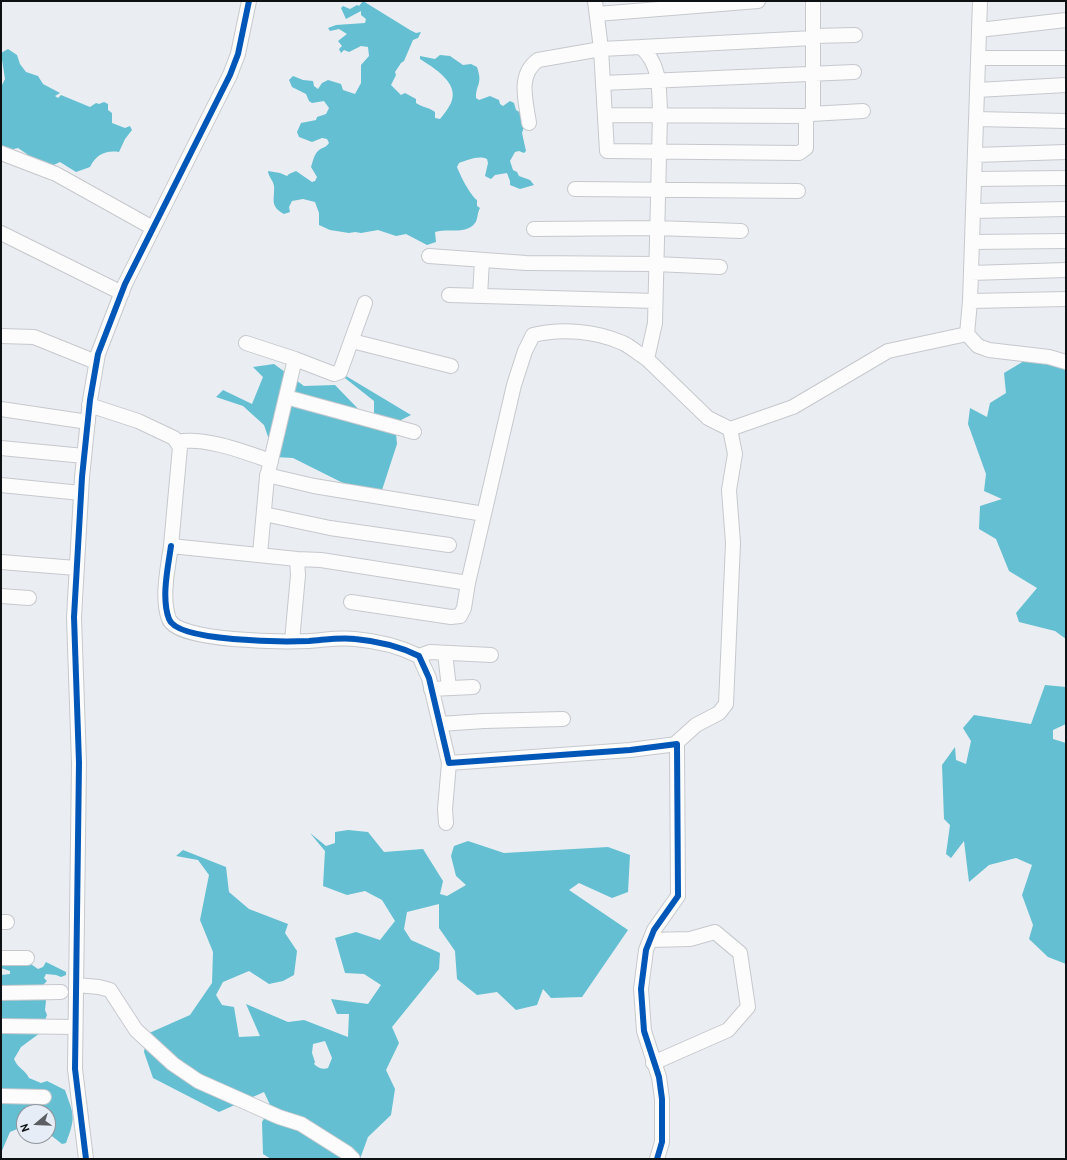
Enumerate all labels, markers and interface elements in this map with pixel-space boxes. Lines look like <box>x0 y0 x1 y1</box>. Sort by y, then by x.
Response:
north arrow <box>16 1104 56 1144</box>
text: N <box>18 1122 34 1134</box>

